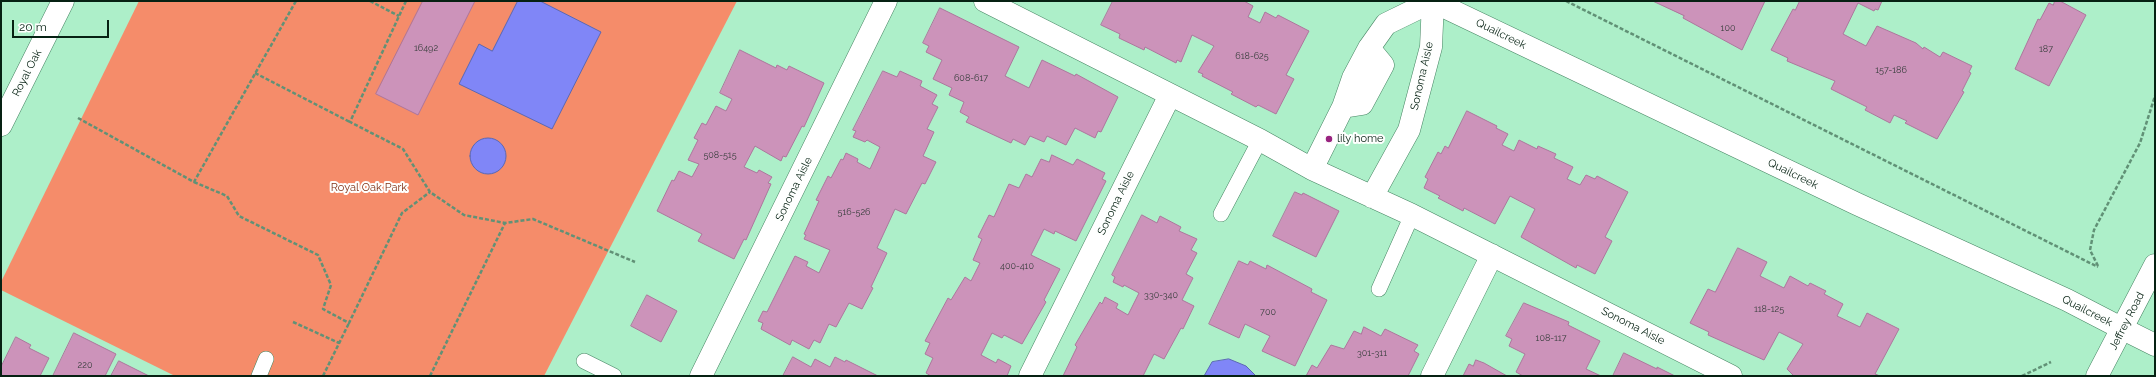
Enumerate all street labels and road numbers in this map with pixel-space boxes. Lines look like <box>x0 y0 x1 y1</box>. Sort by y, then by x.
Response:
street label: Quailcreek <box>1474 16 1528 52</box>
street label: Sonoma Aisle <box>1408 41 1436 111</box>
street label: Royal Oak <box>10 47 44 99</box>
street label: Sonoma Aisle <box>773 155 815 223</box>
street label: Quailcreek <box>1766 156 1820 192</box>
street label: Sonoma Aisle <box>1095 169 1137 237</box>
street label: Jeffrey Road <box>2107 290 2147 352</box>
street label: Quailcreek <box>2060 293 2114 329</box>
street label: Sonoma Aisle <box>1599 304 1667 348</box>

